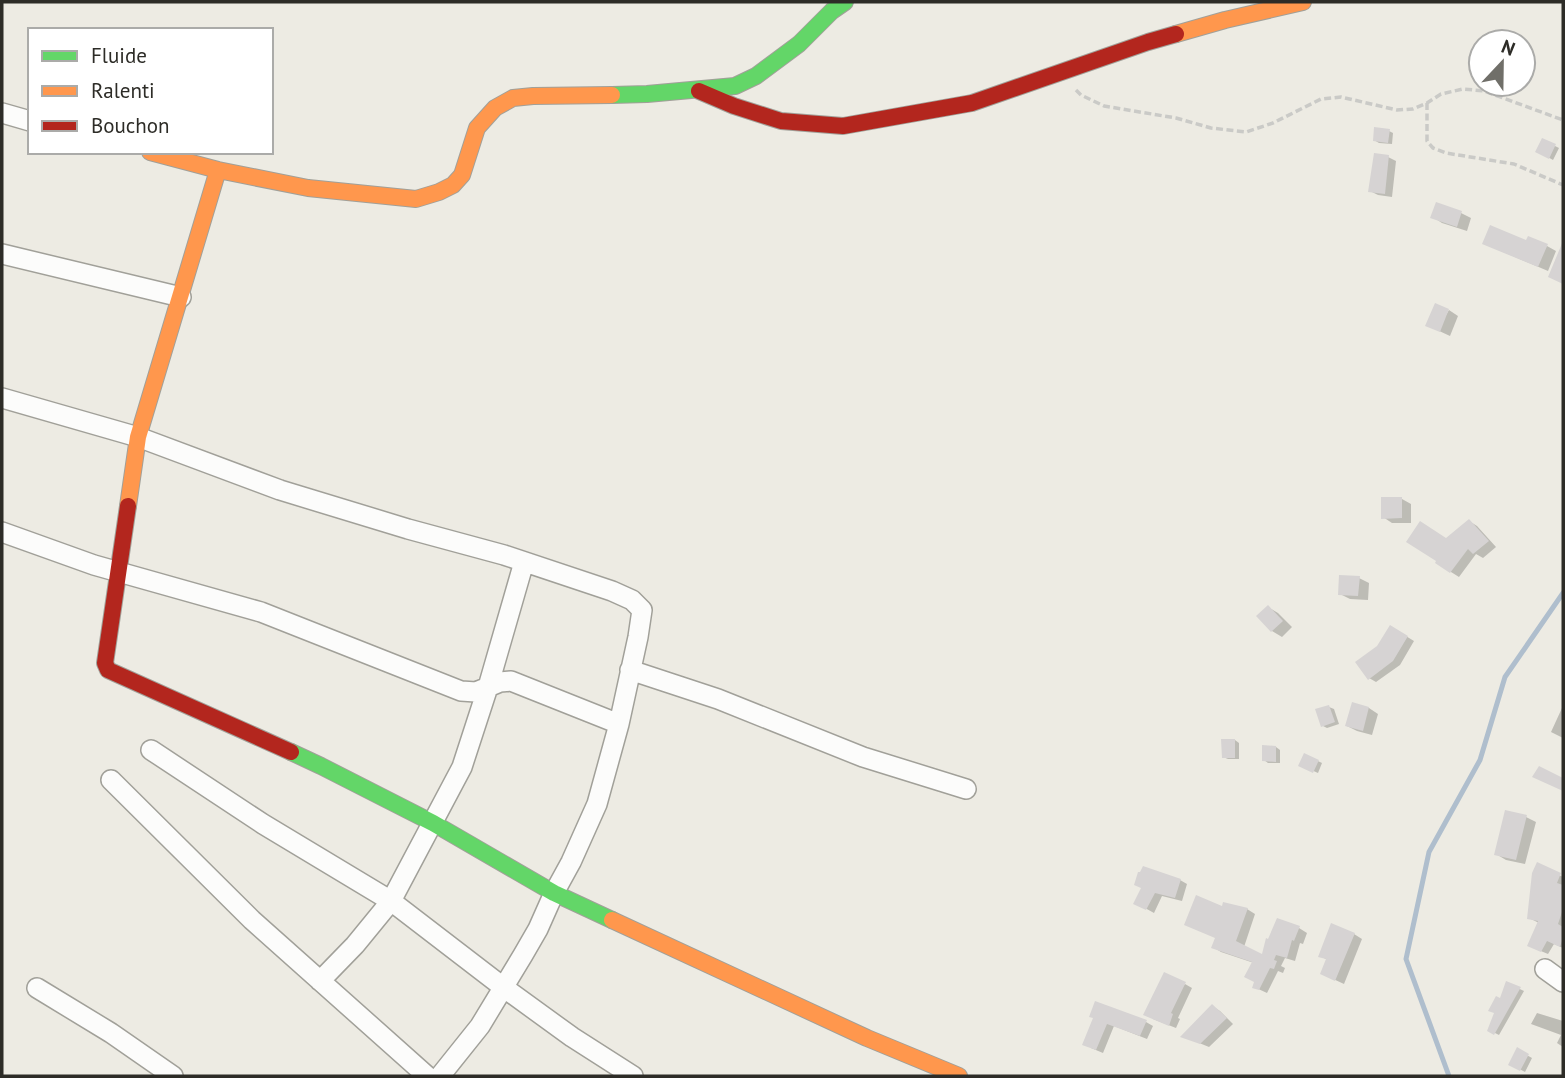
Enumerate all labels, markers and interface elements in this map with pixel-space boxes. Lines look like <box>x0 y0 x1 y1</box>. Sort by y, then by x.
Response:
legend <box>28 28 273 154</box>
north arrow <box>1467 28 1537 98</box>
text: N <box>1498 34 1519 61</box>
text: Fluide <box>91 42 147 69</box>
text: Ralenti <box>91 77 155 104</box>
text: Bouchon <box>91 112 170 139</box>

